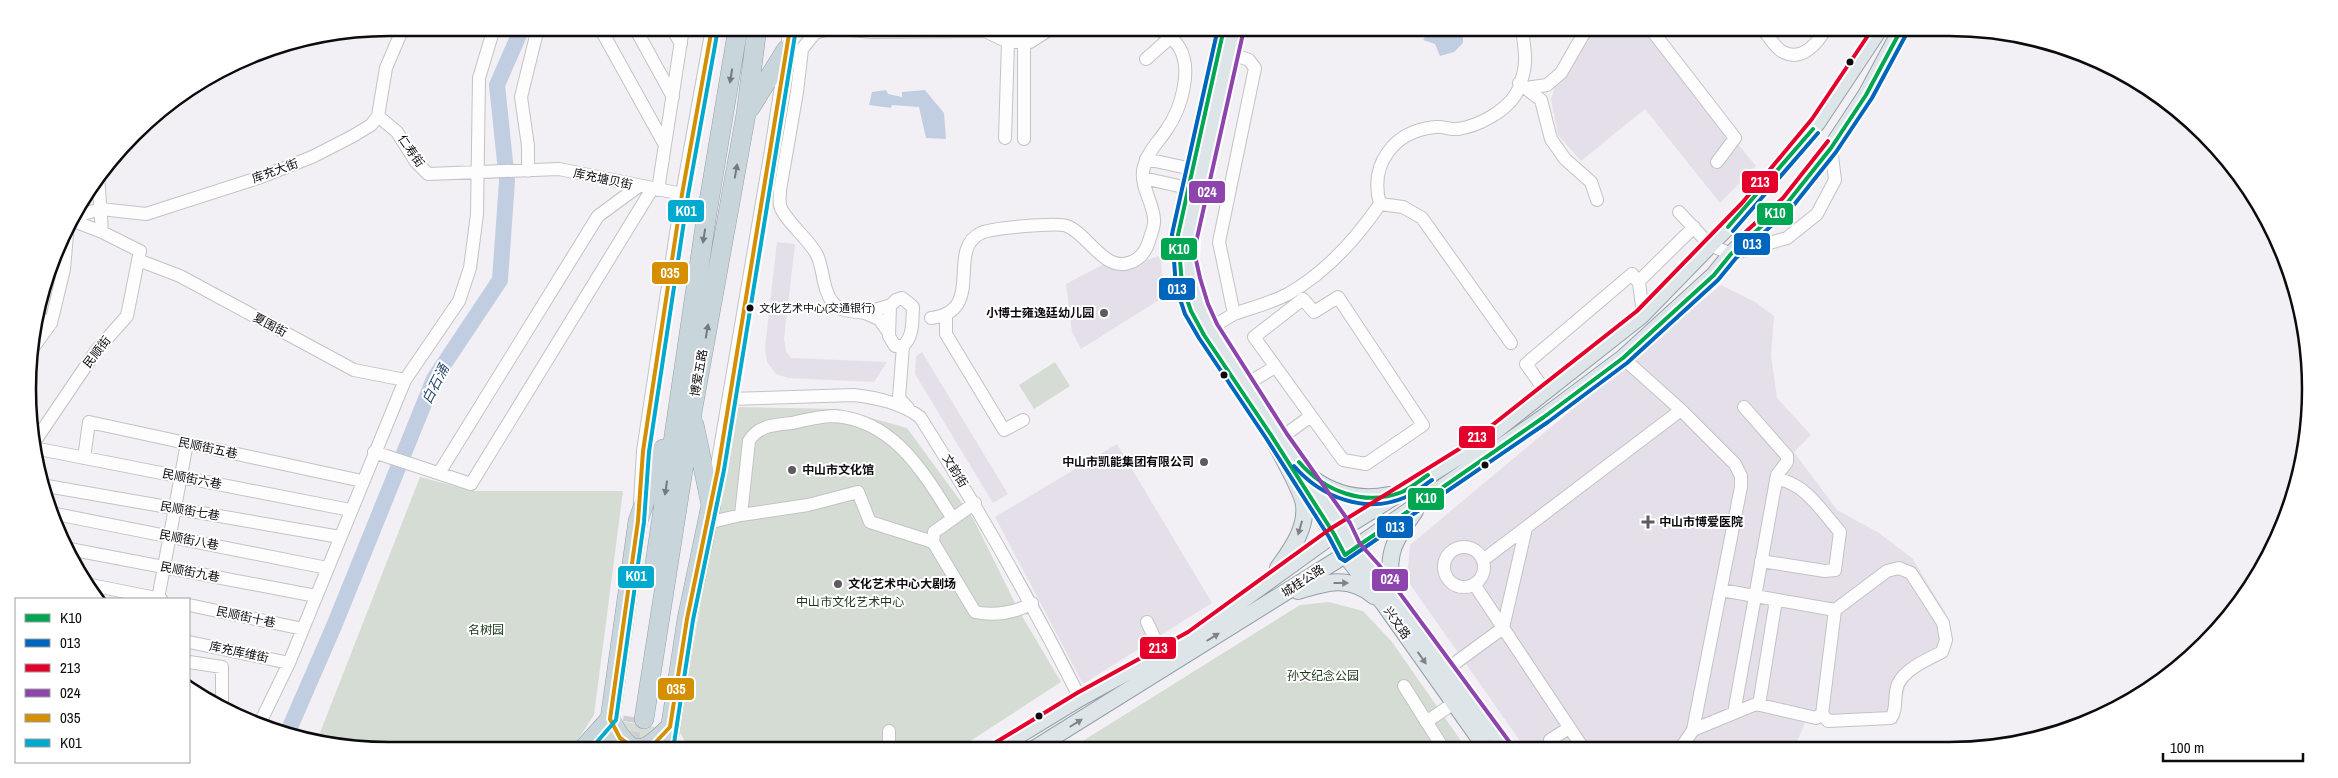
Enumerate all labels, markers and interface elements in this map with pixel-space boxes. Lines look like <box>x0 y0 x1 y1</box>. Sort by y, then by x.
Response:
unlabelled marker <box>1845 57 1855 67</box>
one-way arrow <box>727 68 735 84</box>
street label: 仁寿街 <box>394 132 428 170</box>
street label: 库充大街 <box>250 155 300 187</box>
one-way arrow <box>732 163 740 179</box>
street label: 库充塘贝街 <box>572 165 634 193</box>
line badge: 213 <box>1741 170 1779 194</box>
text: 213 <box>1750 173 1770 191</box>
line badge: 024 <box>1188 180 1226 204</box>
text: 024 <box>1197 183 1217 201</box>
line badge: K01 <box>667 199 705 223</box>
text: K01 <box>675 202 697 220</box>
line badge: K10 <box>1756 202 1794 226</box>
text: K10 <box>1764 204 1786 222</box>
one-way arrow <box>700 228 708 244</box>
line badge: 013 <box>1733 232 1771 256</box>
text: 013 <box>1742 235 1762 253</box>
line badge: K10 <box>1160 237 1198 261</box>
text: K10 <box>1168 240 1190 258</box>
line badge: 035 <box>651 261 689 285</box>
text: 035 <box>660 264 680 282</box>
line badge: 013 <box>1158 277 1196 301</box>
text: 013 <box>1167 280 1187 298</box>
place label: 文化艺术中心(交通银行) <box>759 301 875 315</box>
marker: 文化艺术中心(交通银行) <box>745 303 755 313</box>
place label: 小博士雍逸廷幼儿园 <box>986 305 1094 321</box>
marker: 小博士雍逸廷幼儿园 <box>1098 307 1110 319</box>
street label: 夏围街 <box>250 309 290 341</box>
one-way arrow <box>703 323 711 339</box>
street label: 民顺街 <box>80 333 114 371</box>
street label: 博爱五路 <box>687 348 711 398</box>
water label: 白石涌 <box>417 359 453 407</box>
unlabelled marker <box>1219 370 1229 380</box>
line badge: 213 <box>1458 425 1496 449</box>
text: 213 <box>1467 428 1487 446</box>
street label: 民顺街五巷 <box>177 434 239 462</box>
street label: 文韵街 <box>939 451 971 491</box>
place label: 中山市凯能集团有限公司 <box>1062 454 1194 470</box>
marker: 中山市凯能集团有限公司 <box>1198 456 1210 468</box>
unlabelled marker <box>1480 460 1490 470</box>
place label: 中山市文化馆 <box>802 462 874 478</box>
marker: 中山市文化馆 <box>786 464 798 476</box>
street label: 民顺街六巷 <box>161 465 223 493</box>
one-way arrow <box>662 480 670 496</box>
line badge: K10 <box>1407 487 1445 511</box>
text: K10 <box>1415 489 1437 507</box>
street label: 民顺街七巷 <box>159 498 221 524</box>
place label: 中山市博爱医院 <box>1659 514 1743 530</box>
line badge: 013 <box>1376 515 1414 539</box>
marker: 中山市博爱医院 <box>1641 515 1655 529</box>
text: 013 <box>1385 518 1405 536</box>
one-way arrow <box>1295 521 1303 536</box>
street label: 民顺街八巷 <box>158 526 220 554</box>
street label: 民顺街九巷 <box>159 558 221 586</box>
street label: 城桂公路 <box>1279 561 1327 601</box>
line badge: K01 <box>617 565 655 589</box>
text: K01 <box>625 567 647 585</box>
line badge: 024 <box>1371 568 1409 592</box>
text: 024 <box>1380 570 1400 588</box>
place label: 文化艺术中心大剧场 <box>848 576 956 592</box>
marker: 文化艺术中心大剧场 <box>832 578 844 590</box>
one-way arrow <box>1333 579 1349 587</box>
park label: 中山市文化艺术中心 <box>796 594 904 610</box>
legend <box>15 598 190 763</box>
street label: 民顺街十巷 <box>215 603 277 631</box>
street label: 兴文路 <box>1380 604 1414 642</box>
text: K10 <box>60 607 82 628</box>
park label: 名树园 <box>468 622 504 638</box>
text: 013 <box>60 632 81 653</box>
one-way arrow <box>1207 633 1220 642</box>
line badge: 213 <box>1139 636 1177 660</box>
street label: 库充库维街 <box>208 638 270 666</box>
text: 213 <box>1148 639 1168 657</box>
one-way arrow <box>1417 651 1427 665</box>
text: 213 <box>60 657 81 678</box>
park label: 孙文纪念公园 <box>1287 668 1359 684</box>
line badge: 035 <box>657 677 695 701</box>
text: 035 <box>666 680 686 698</box>
text: 024 <box>60 682 81 703</box>
text: 035 <box>60 707 81 728</box>
unlabelled marker <box>1034 711 1044 721</box>
one-way arrow <box>1069 719 1082 728</box>
scale bar <box>2163 730 2303 762</box>
text: K01 <box>60 732 82 753</box>
text: 100 m <box>2170 737 2204 758</box>

